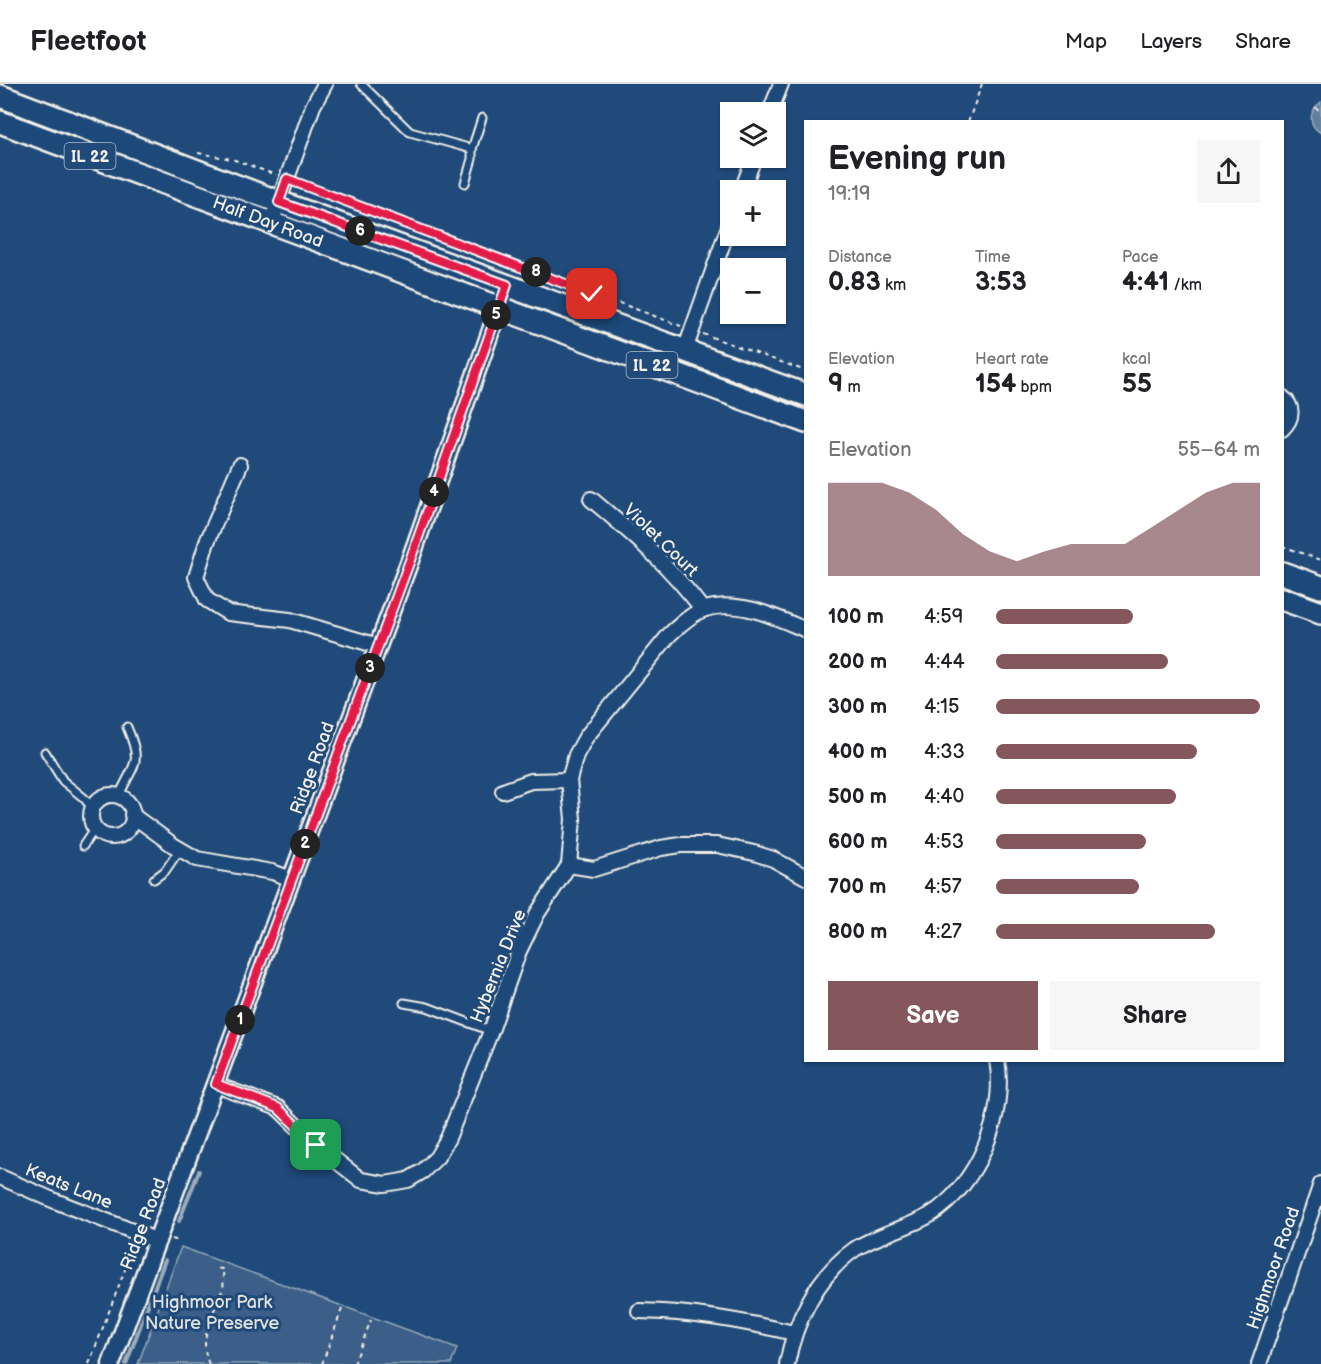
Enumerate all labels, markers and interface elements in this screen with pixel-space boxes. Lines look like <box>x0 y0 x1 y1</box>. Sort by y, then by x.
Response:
text: Fleetfoot <box>30 25 146 58</box>
text: Map <box>1065 29 1107 54</box>
text: Layers <box>1140 29 1202 54</box>
text: Share <box>1235 29 1291 54</box>
map controls <box>720 102 786 324</box>
button: layers <box>720 102 786 168</box>
text: Evening run <box>828 139 1006 179</box>
button: share <box>1197 140 1260 203</box>
road number: IL 22 <box>64 143 116 169</box>
button: + <box>720 180 786 246</box>
text: 19:19 <box>828 182 871 206</box>
street label: Half Day Road <box>210 192 326 252</box>
pin: 6 <box>345 216 375 246</box>
text: 6 <box>355 221 365 240</box>
text: Distance <box>828 248 892 267</box>
text: Time <box>975 248 1010 267</box>
text: Pace <box>1122 248 1158 267</box>
pin: 8 <box>521 257 551 287</box>
button: − <box>720 258 786 324</box>
text: 8 <box>531 262 541 281</box>
text: 0.83 <box>828 267 881 298</box>
text: 3:53 <box>975 267 1027 298</box>
text: 4:41 <box>1122 267 1169 298</box>
pin <box>566 268 617 319</box>
text: km <box>881 276 906 295</box>
text: /km <box>1169 276 1202 295</box>
icon: check <box>575 277 608 310</box>
pin: 5 <box>481 300 511 330</box>
text: 5 <box>491 305 501 324</box>
text: Elevation <box>828 350 895 369</box>
text: Heart rate <box>975 350 1049 369</box>
text: kcal <box>1122 350 1151 369</box>
road number: IL 22 <box>626 352 678 378</box>
text: 9 <box>828 369 843 400</box>
text: 154 <box>975 369 1016 400</box>
text: 55 <box>1122 369 1152 400</box>
text: m <box>843 378 861 397</box>
text: bpm <box>1016 378 1052 397</box>
text: Elevation <box>828 438 911 462</box>
text: 55–64 m <box>1178 438 1260 462</box>
pin: 4 <box>419 477 449 507</box>
text: 4 <box>429 482 439 501</box>
street label: Violet Court <box>619 500 703 581</box>
text: 100 m <box>828 605 884 629</box>
text: 4:59 <box>924 605 963 629</box>
text: 200 m <box>828 650 887 674</box>
text: 4:44 <box>924 650 965 674</box>
pin: 3 <box>355 653 385 683</box>
text: 3 <box>365 658 375 677</box>
text: 300 m <box>828 695 887 719</box>
text: 4:15 <box>924 695 959 719</box>
street label: Ridge Road <box>286 719 339 817</box>
text: 400 m <box>828 740 887 764</box>
text: 4:33 <box>924 740 965 764</box>
text: 500 m <box>828 785 887 809</box>
text: 4:40 <box>924 785 964 809</box>
pin: 2 <box>290 829 320 859</box>
text: 600 m <box>828 830 888 854</box>
text: 4:53 <box>924 830 964 854</box>
text: 2 <box>300 834 310 853</box>
text: 700 m <box>828 875 886 899</box>
text: 4:57 <box>924 875 962 899</box>
street label: Hybernia Drive <box>466 906 531 1026</box>
text: 800 m <box>828 920 887 944</box>
text: 4:27 <box>924 920 962 944</box>
button: Save <box>828 981 1038 1050</box>
button: Share <box>1050 981 1260 1050</box>
pin: 1 <box>225 1005 255 1035</box>
text: 1 <box>237 1010 243 1029</box>
pin <box>290 1119 341 1170</box>
icon: arrive <box>299 1128 332 1161</box>
street label: Keats Lane <box>22 1159 116 1214</box>
street label: Ridge Road <box>116 1175 171 1273</box>
street label: Highmoor Road <box>1243 1204 1304 1332</box>
park label: Highmoor Park Nature Preserve <box>145 1292 279 1334</box>

